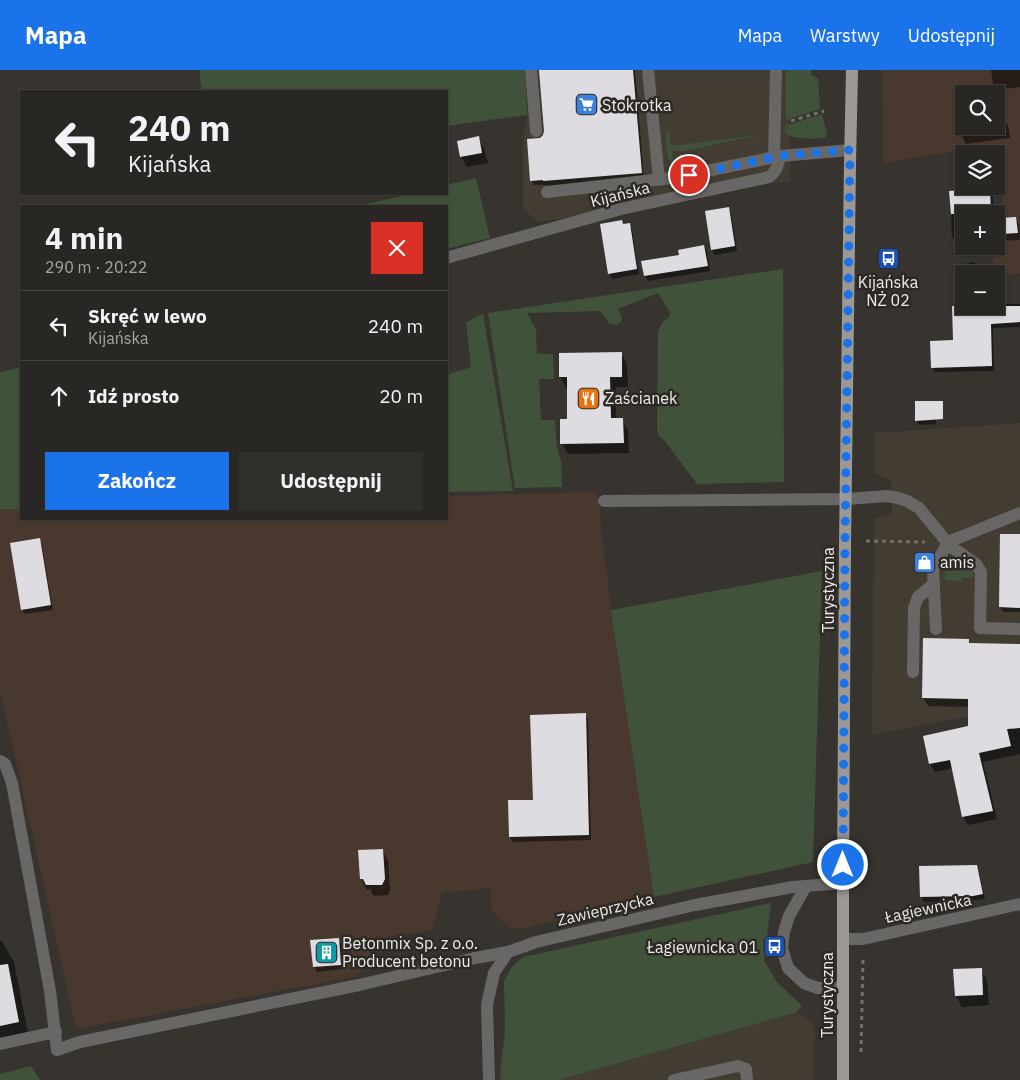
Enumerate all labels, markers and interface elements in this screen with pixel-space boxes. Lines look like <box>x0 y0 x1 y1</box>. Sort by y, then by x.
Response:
text: Mapa <box>25 19 87 51</box>
text: Mapa <box>738 24 782 47</box>
text: Warstwy <box>810 24 880 47</box>
text: Udostępnij <box>908 24 995 47</box>
map controls <box>955 85 1005 315</box>
button: search <box>955 85 1005 135</box>
supermarket icon: Stokrotka <box>574 93 598 117</box>
place label: Stokrotka <box>602 95 672 115</box>
text: 240 m <box>128 105 231 151</box>
icon: left <box>45 110 110 175</box>
button: layers <box>955 145 1005 195</box>
text: Kijańska <box>128 149 211 178</box>
pin <box>668 154 710 196</box>
icon: arrive <box>675 161 703 189</box>
street label: Kijańska <box>588 177 652 211</box>
button: + <box>955 205 1005 255</box>
text: 4 min <box>45 218 123 257</box>
button: close <box>371 222 423 274</box>
bus stop icon: Kijańska NŻ 02 <box>876 246 900 270</box>
text: 290 m · 20:22 <box>45 257 147 277</box>
button: − <box>955 265 1005 315</box>
place label: Kijańska NŻ 02 <box>858 272 919 310</box>
text: Skręć w lewo <box>88 304 207 328</box>
icon: left <box>45 312 73 340</box>
text: 240 m <box>368 314 423 338</box>
text: Kijańska <box>88 328 148 348</box>
icon: ahead <box>45 382 73 410</box>
text: Idź prosto <box>88 384 179 408</box>
text: 20 m <box>379 384 423 408</box>
restaurant icon: Zaścianek <box>577 386 601 410</box>
place label: Zaścianek <box>605 388 678 408</box>
button: Zakończ <box>45 452 229 510</box>
button: Udostępnij <box>239 452 423 510</box>
street label: Turystyczna <box>818 547 838 633</box>
shop icon: amis <box>912 550 936 574</box>
place label: amis <box>940 552 974 572</box>
position arrow <box>816 838 868 890</box>
street label: Zawieprzycka <box>555 888 656 930</box>
street label: Łagiewnicka <box>882 889 974 927</box>
place label: Betonmix Sp. z o.o. Producent betonu <box>342 933 478 971</box>
bus stop icon: Łagiewnicka 01 <box>762 935 786 959</box>
place label: Łagiewnicka 01 <box>646 937 758 957</box>
building icon: Betonmix Sp. z o.o. Producent betonu <box>314 940 338 964</box>
street label: Turystyczna <box>817 952 837 1038</box>

